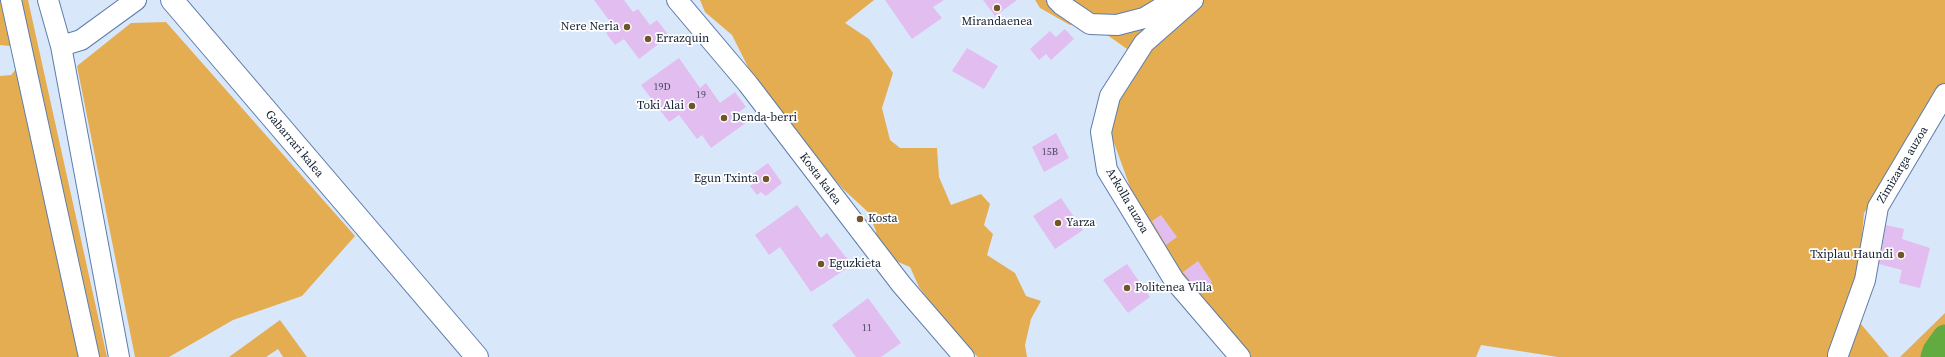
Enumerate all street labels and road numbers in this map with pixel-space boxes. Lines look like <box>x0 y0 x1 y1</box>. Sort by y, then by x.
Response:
street label: Gabarrari kalea <box>262 108 326 180</box>
street label: Zimizarga auzoa <box>1874 124 1932 206</box>
street label: Kosta kalea <box>796 150 844 208</box>
street label: Arkolla auzoa <box>1103 166 1151 236</box>

